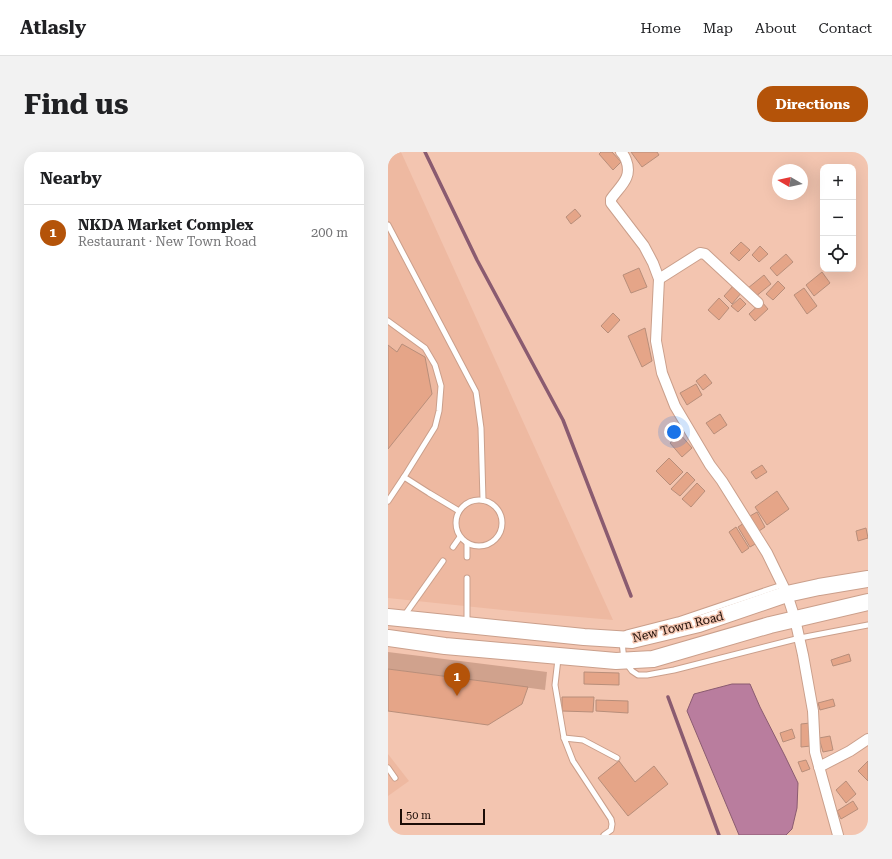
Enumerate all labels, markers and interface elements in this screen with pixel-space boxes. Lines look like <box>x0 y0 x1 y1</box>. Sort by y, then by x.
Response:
text: Atlasly <box>20 16 86 39</box>
text: Home <box>640 20 681 36</box>
text: Map <box>703 20 733 36</box>
text: About <box>755 20 797 36</box>
text: Contact <box>819 20 872 36</box>
button: Directions <box>757 86 868 122</box>
text: Find us <box>24 88 128 121</box>
north arrow <box>772 164 808 200</box>
map controls <box>820 164 856 272</box>
button: + <box>820 164 856 200</box>
text: Nearby <box>40 168 102 188</box>
button: − <box>820 200 856 236</box>
text: NKDA Market Complex <box>78 216 253 234</box>
text: 1 <box>49 225 57 240</box>
text: 200 m <box>311 225 348 240</box>
text: Restaurant · New Town Road <box>78 234 257 249</box>
button: locate <box>820 236 856 272</box>
your location <box>664 422 684 442</box>
street label: New Town Road <box>631 609 725 645</box>
pin: 1 <box>444 663 470 696</box>
scale bar <box>400 807 485 826</box>
text: 50 m <box>406 809 431 822</box>

